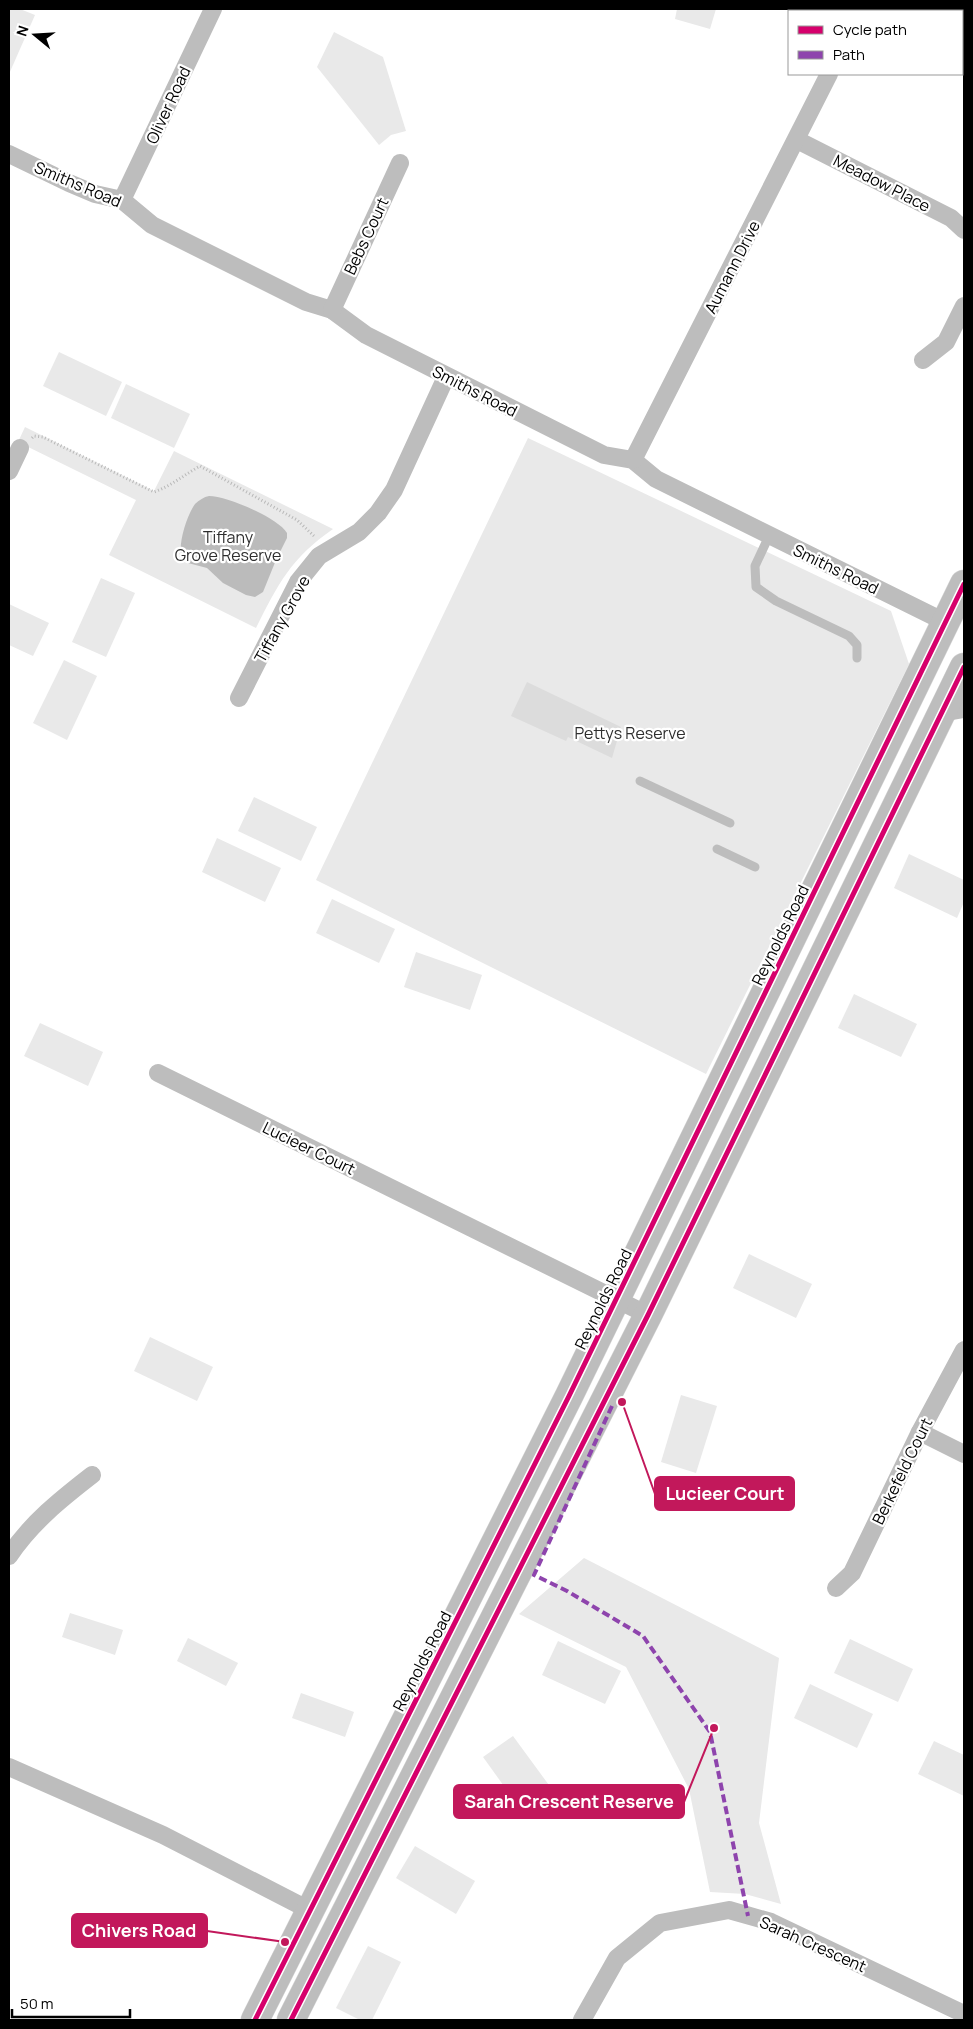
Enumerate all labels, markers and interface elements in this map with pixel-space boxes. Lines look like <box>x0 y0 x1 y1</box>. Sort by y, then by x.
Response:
north arrow <box>10 10 60 60</box>
legend <box>788 10 963 75</box>
text: Cycle path <box>833 19 907 40</box>
text: N <box>12 23 33 39</box>
text: Path <box>833 44 865 65</box>
street label: Oliver Road <box>140 63 196 147</box>
street label: Meadow Place <box>830 149 934 217</box>
street label: Smiths Road <box>31 156 125 212</box>
street label: Bebs Court <box>339 194 393 278</box>
street label: Aumann Drive <box>699 217 765 317</box>
street label: Smiths Road <box>429 360 521 422</box>
park label: Tiffany Grove Reserve <box>175 526 281 566</box>
street label: Smiths Road <box>790 539 882 599</box>
street label: Tiffany Grove <box>249 571 315 667</box>
park label: Pettys Reserve <box>575 722 686 744</box>
street label: Reynolds Road <box>746 881 814 989</box>
street label: Lucieer Court <box>259 1116 359 1180</box>
street label: Reynolds Road <box>569 1245 637 1353</box>
street label: Berkefeld Court <box>867 1414 937 1528</box>
callout: Lucieer Court <box>655 1477 794 1510</box>
text: Lucieer Court <box>665 1481 785 1505</box>
street label: Reynolds Road <box>387 1607 457 1715</box>
callout: Sarah Crescent Reserve <box>454 1785 684 1818</box>
text: Sarah Crescent Reserve <box>464 1789 674 1813</box>
street label: Sarah Crescent <box>756 1911 870 1977</box>
callout: Chivers Road <box>72 1914 207 1947</box>
text: Chivers Road <box>82 1918 196 1942</box>
scale bar <box>12 1986 130 2018</box>
text: 50 m <box>20 1993 54 2014</box>

